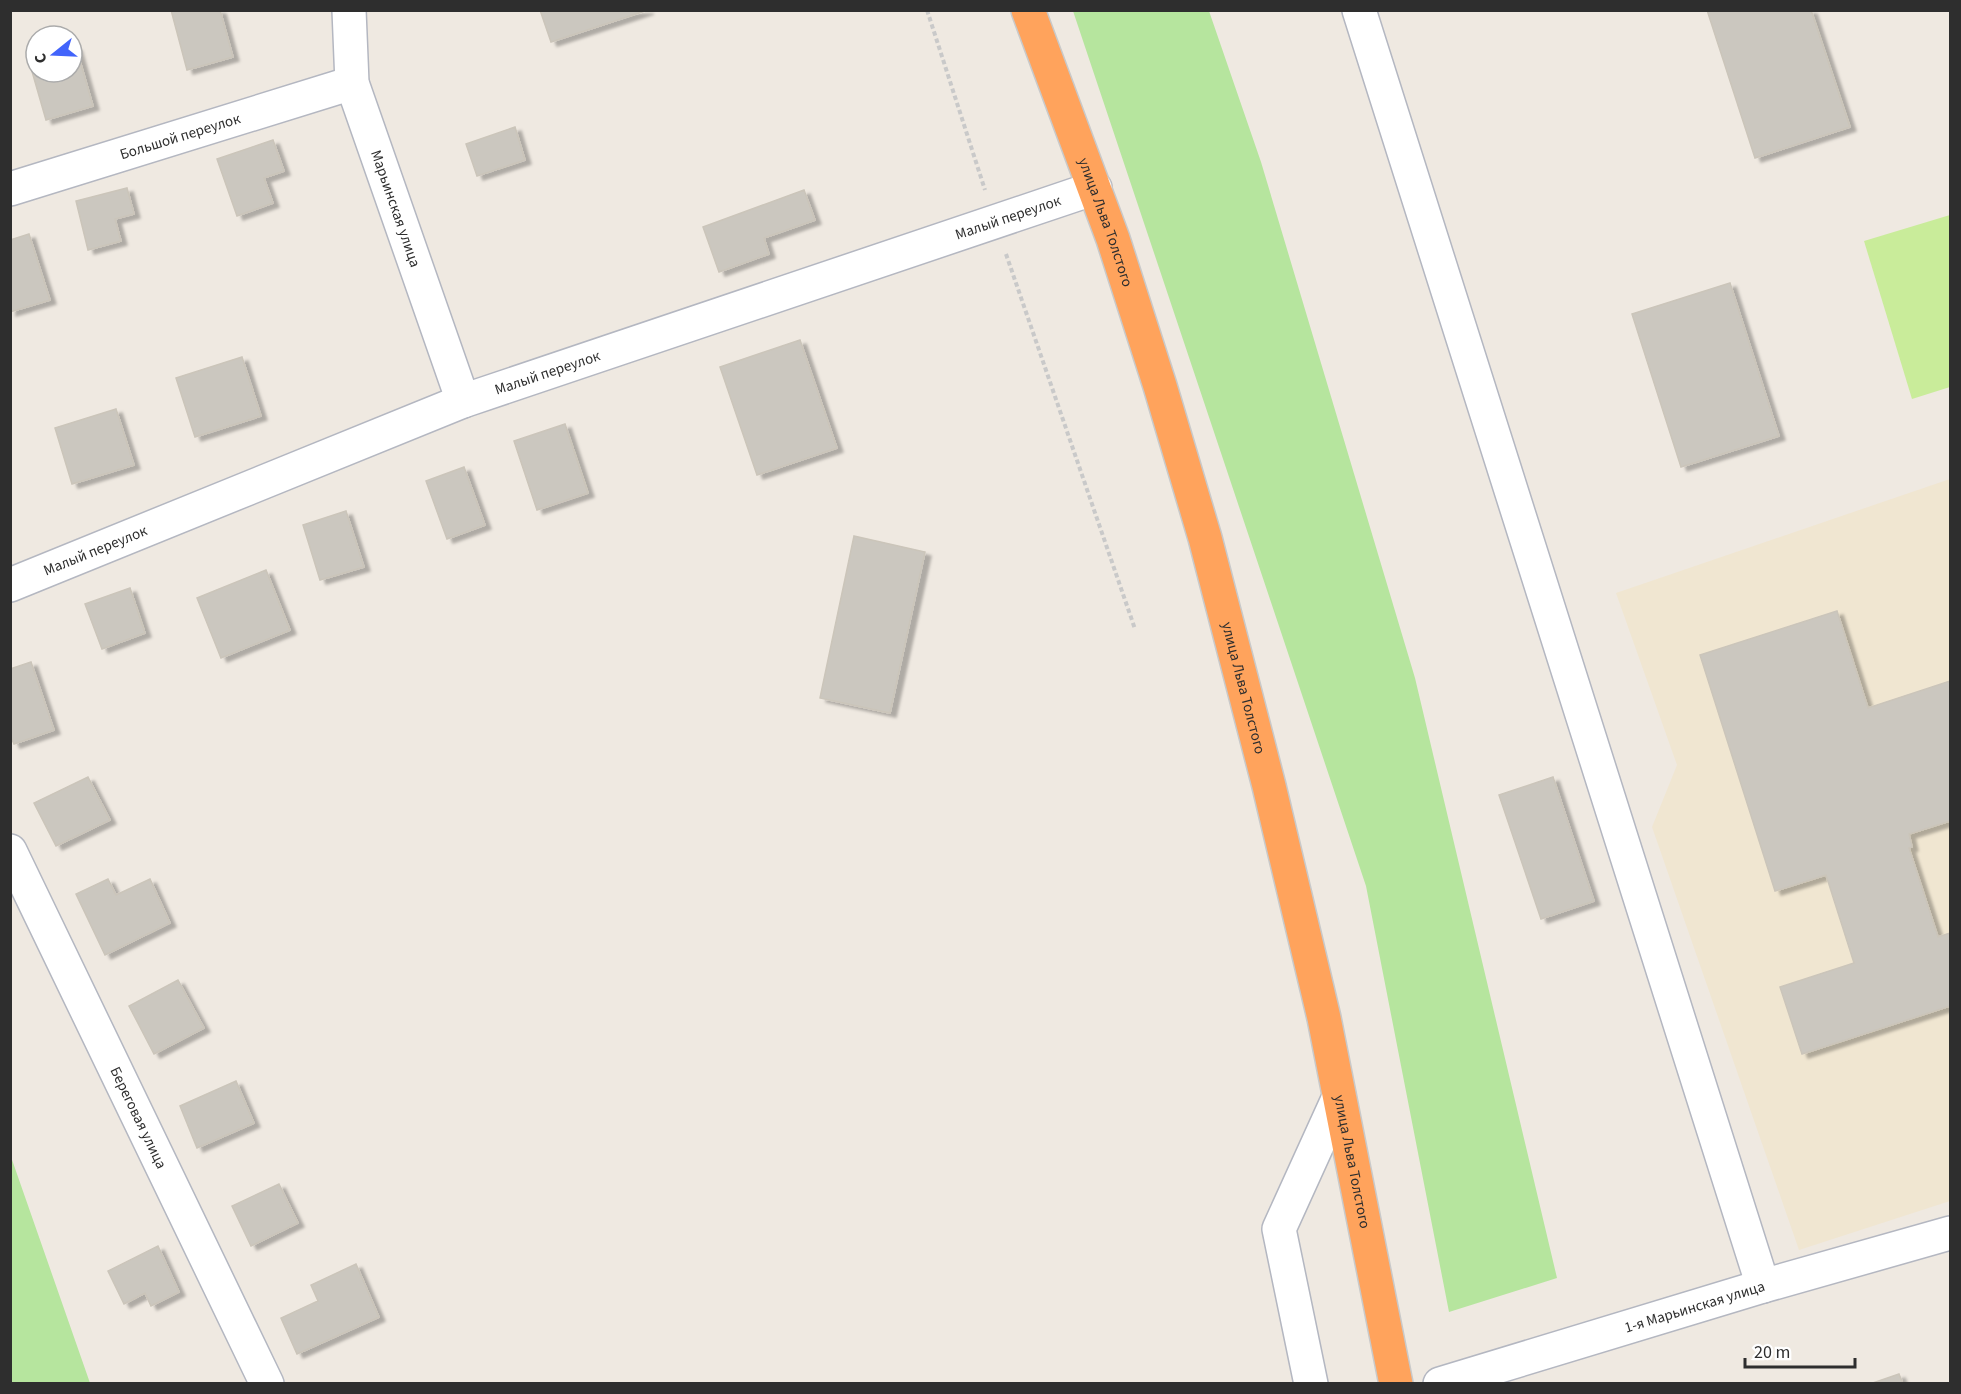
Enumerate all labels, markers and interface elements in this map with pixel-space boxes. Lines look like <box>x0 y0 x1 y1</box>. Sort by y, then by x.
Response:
north arrow <box>24 24 84 84</box>
text: С <box>29 50 53 66</box>
street label: Большой переулок <box>117 108 244 165</box>
street label: Марьинская улица <box>365 147 426 270</box>
street label: улица Льва Толстого <box>1073 155 1138 290</box>
street label: Малый переулок <box>953 190 1064 245</box>
street label: Малый переулок <box>492 345 604 401</box>
street label: Малый переулок <box>40 520 151 581</box>
street label: улица Льва Толстого <box>1216 620 1270 756</box>
street label: Береговая улица <box>105 1063 172 1172</box>
street label: улица Льва Толстого <box>1328 1093 1375 1230</box>
street label: 1-я Марьинская улица <box>1622 1276 1767 1338</box>
scale bar <box>1745 1331 1854 1369</box>
text: 20 m <box>1754 1340 1790 1365</box>

